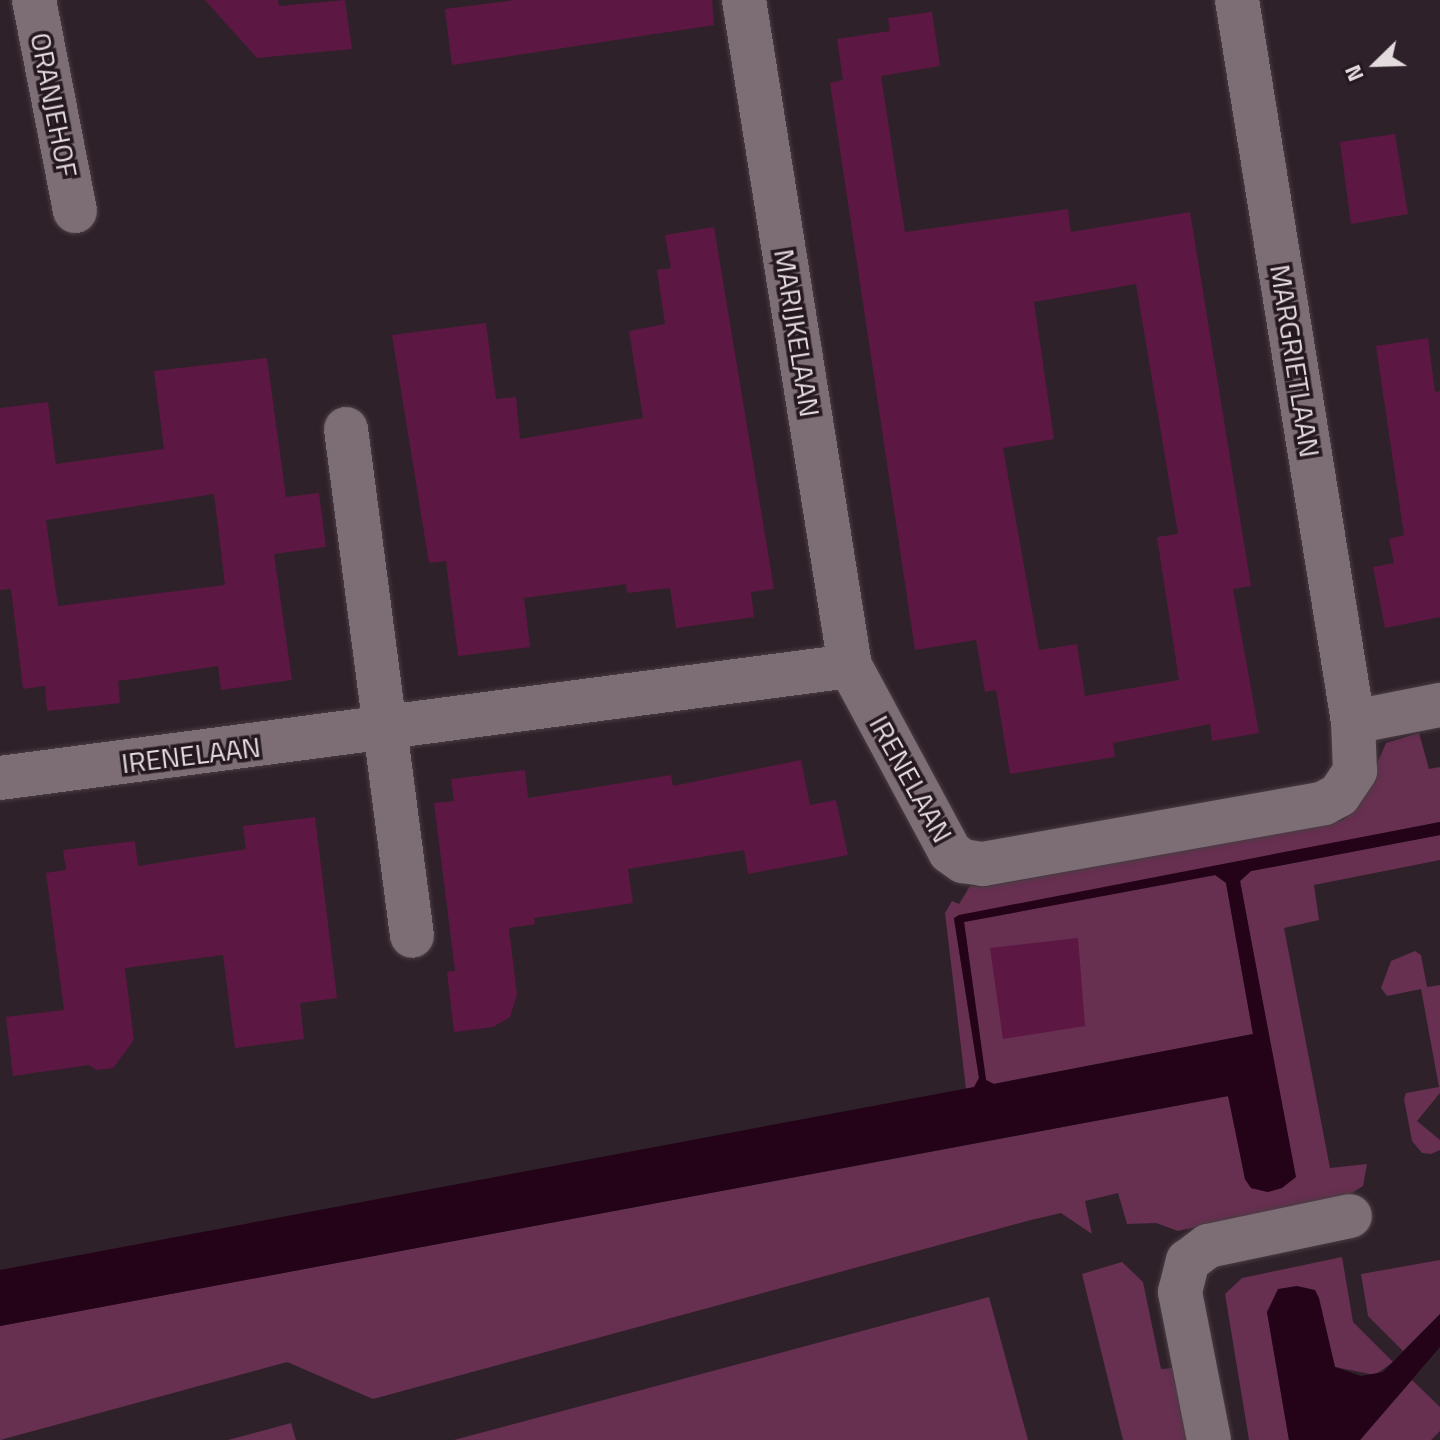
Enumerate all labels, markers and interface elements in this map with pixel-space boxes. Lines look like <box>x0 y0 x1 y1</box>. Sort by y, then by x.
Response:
north arrow <box>1336 24 1416 104</box>
street label: ORANJEHOF <box>24 30 84 180</box>
text: N <box>1335 60 1373 87</box>
street label: MARIJKELAAN <box>767 247 827 419</box>
street label: MARGRIETLAAN <box>1263 262 1327 460</box>
street label: IRENELAAN <box>862 710 960 848</box>
street label: IRENELAAN <box>120 730 262 780</box>

